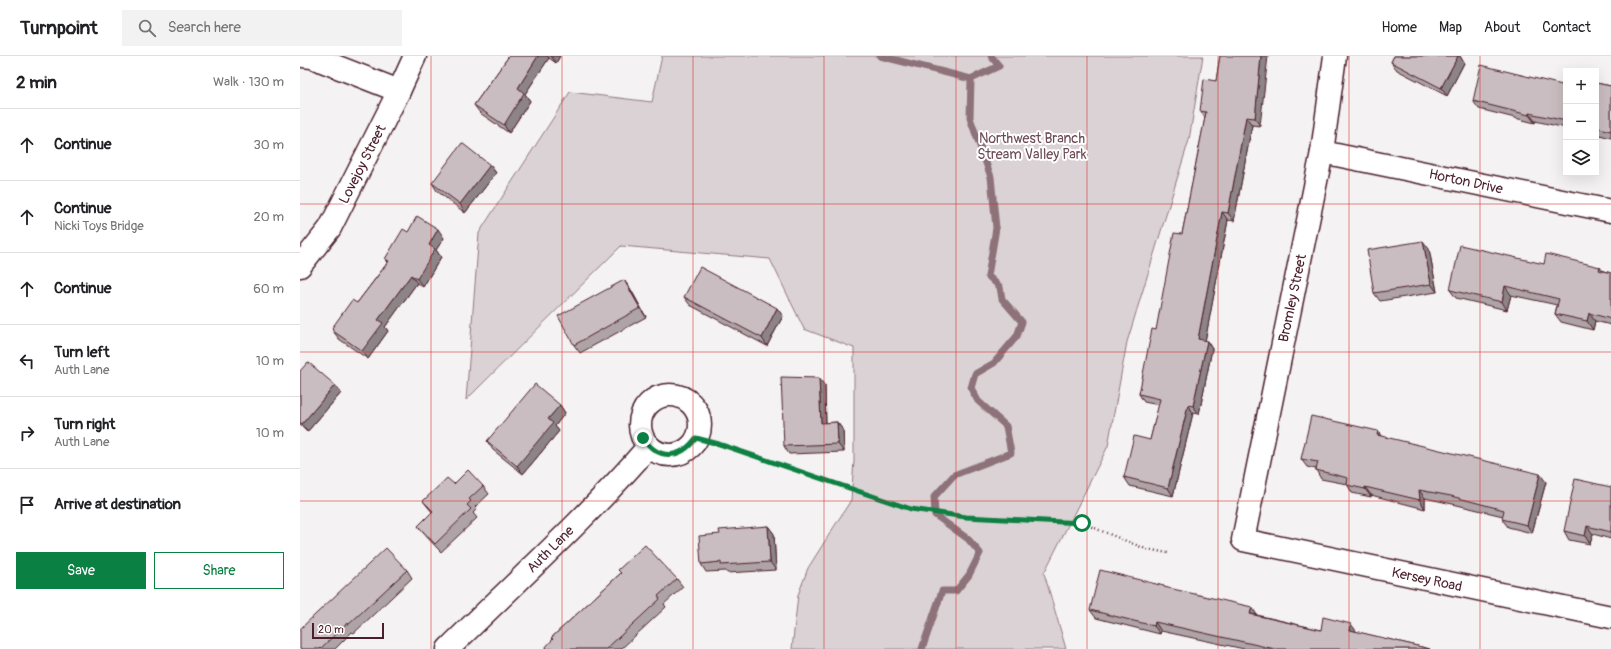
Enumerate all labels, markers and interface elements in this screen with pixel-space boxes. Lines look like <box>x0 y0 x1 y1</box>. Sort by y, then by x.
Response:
search box <box>122 10 402 46</box>
text: Turnpoint <box>20 16 98 40</box>
icon: search <box>136 17 158 39</box>
text: Search here <box>168 18 241 37</box>
text: Home <box>1382 19 1417 36</box>
text: Map <box>1439 19 1462 36</box>
text: About <box>1484 19 1520 36</box>
text: Contact <box>1542 19 1591 36</box>
map controls <box>1563 68 1599 176</box>
button: + <box>1563 68 1599 104</box>
text: 2 min <box>16 72 57 93</box>
text: Walk · 130 m <box>213 74 284 90</box>
button: − <box>1563 104 1599 140</box>
street label: Lovejoy Street <box>335 122 390 207</box>
park label: Northwest Branch Stream Valley Park <box>977 130 1087 163</box>
icon: ahead <box>16 134 38 156</box>
text: Continue <box>54 135 112 154</box>
text: 30 m <box>254 137 284 153</box>
button: layers <box>1563 140 1599 176</box>
street label: Horton Drive <box>1427 165 1505 198</box>
text: Continue <box>54 199 112 218</box>
icon: ahead <box>16 206 38 228</box>
text: 20 m <box>253 209 284 225</box>
text: Nicki Toys Bridge <box>54 218 144 234</box>
street label: Bromley Street <box>1275 252 1310 344</box>
icon: ahead <box>16 278 38 300</box>
text: Continue <box>54 279 112 298</box>
text: 60 m <box>253 281 284 297</box>
text: Turn left <box>54 343 110 362</box>
icon: left <box>16 350 38 372</box>
text: 10 m <box>256 353 284 369</box>
text: Auth Lane <box>54 362 109 378</box>
text: Turn right <box>54 415 115 434</box>
icon: right <box>16 422 38 444</box>
text: 10 m <box>256 425 284 441</box>
route end <box>634 429 652 447</box>
text: Auth Lane <box>54 434 109 450</box>
icon: arrive <box>16 494 38 516</box>
text: Arrive at destination <box>54 495 181 514</box>
route start <box>1073 514 1091 532</box>
street label: Auth Lane <box>523 522 578 576</box>
button: Save <box>16 552 146 589</box>
button: Share <box>154 552 284 589</box>
street label: Kersey Road <box>1390 564 1464 595</box>
scale bar <box>312 621 384 640</box>
text: 20 m <box>318 623 344 636</box>

